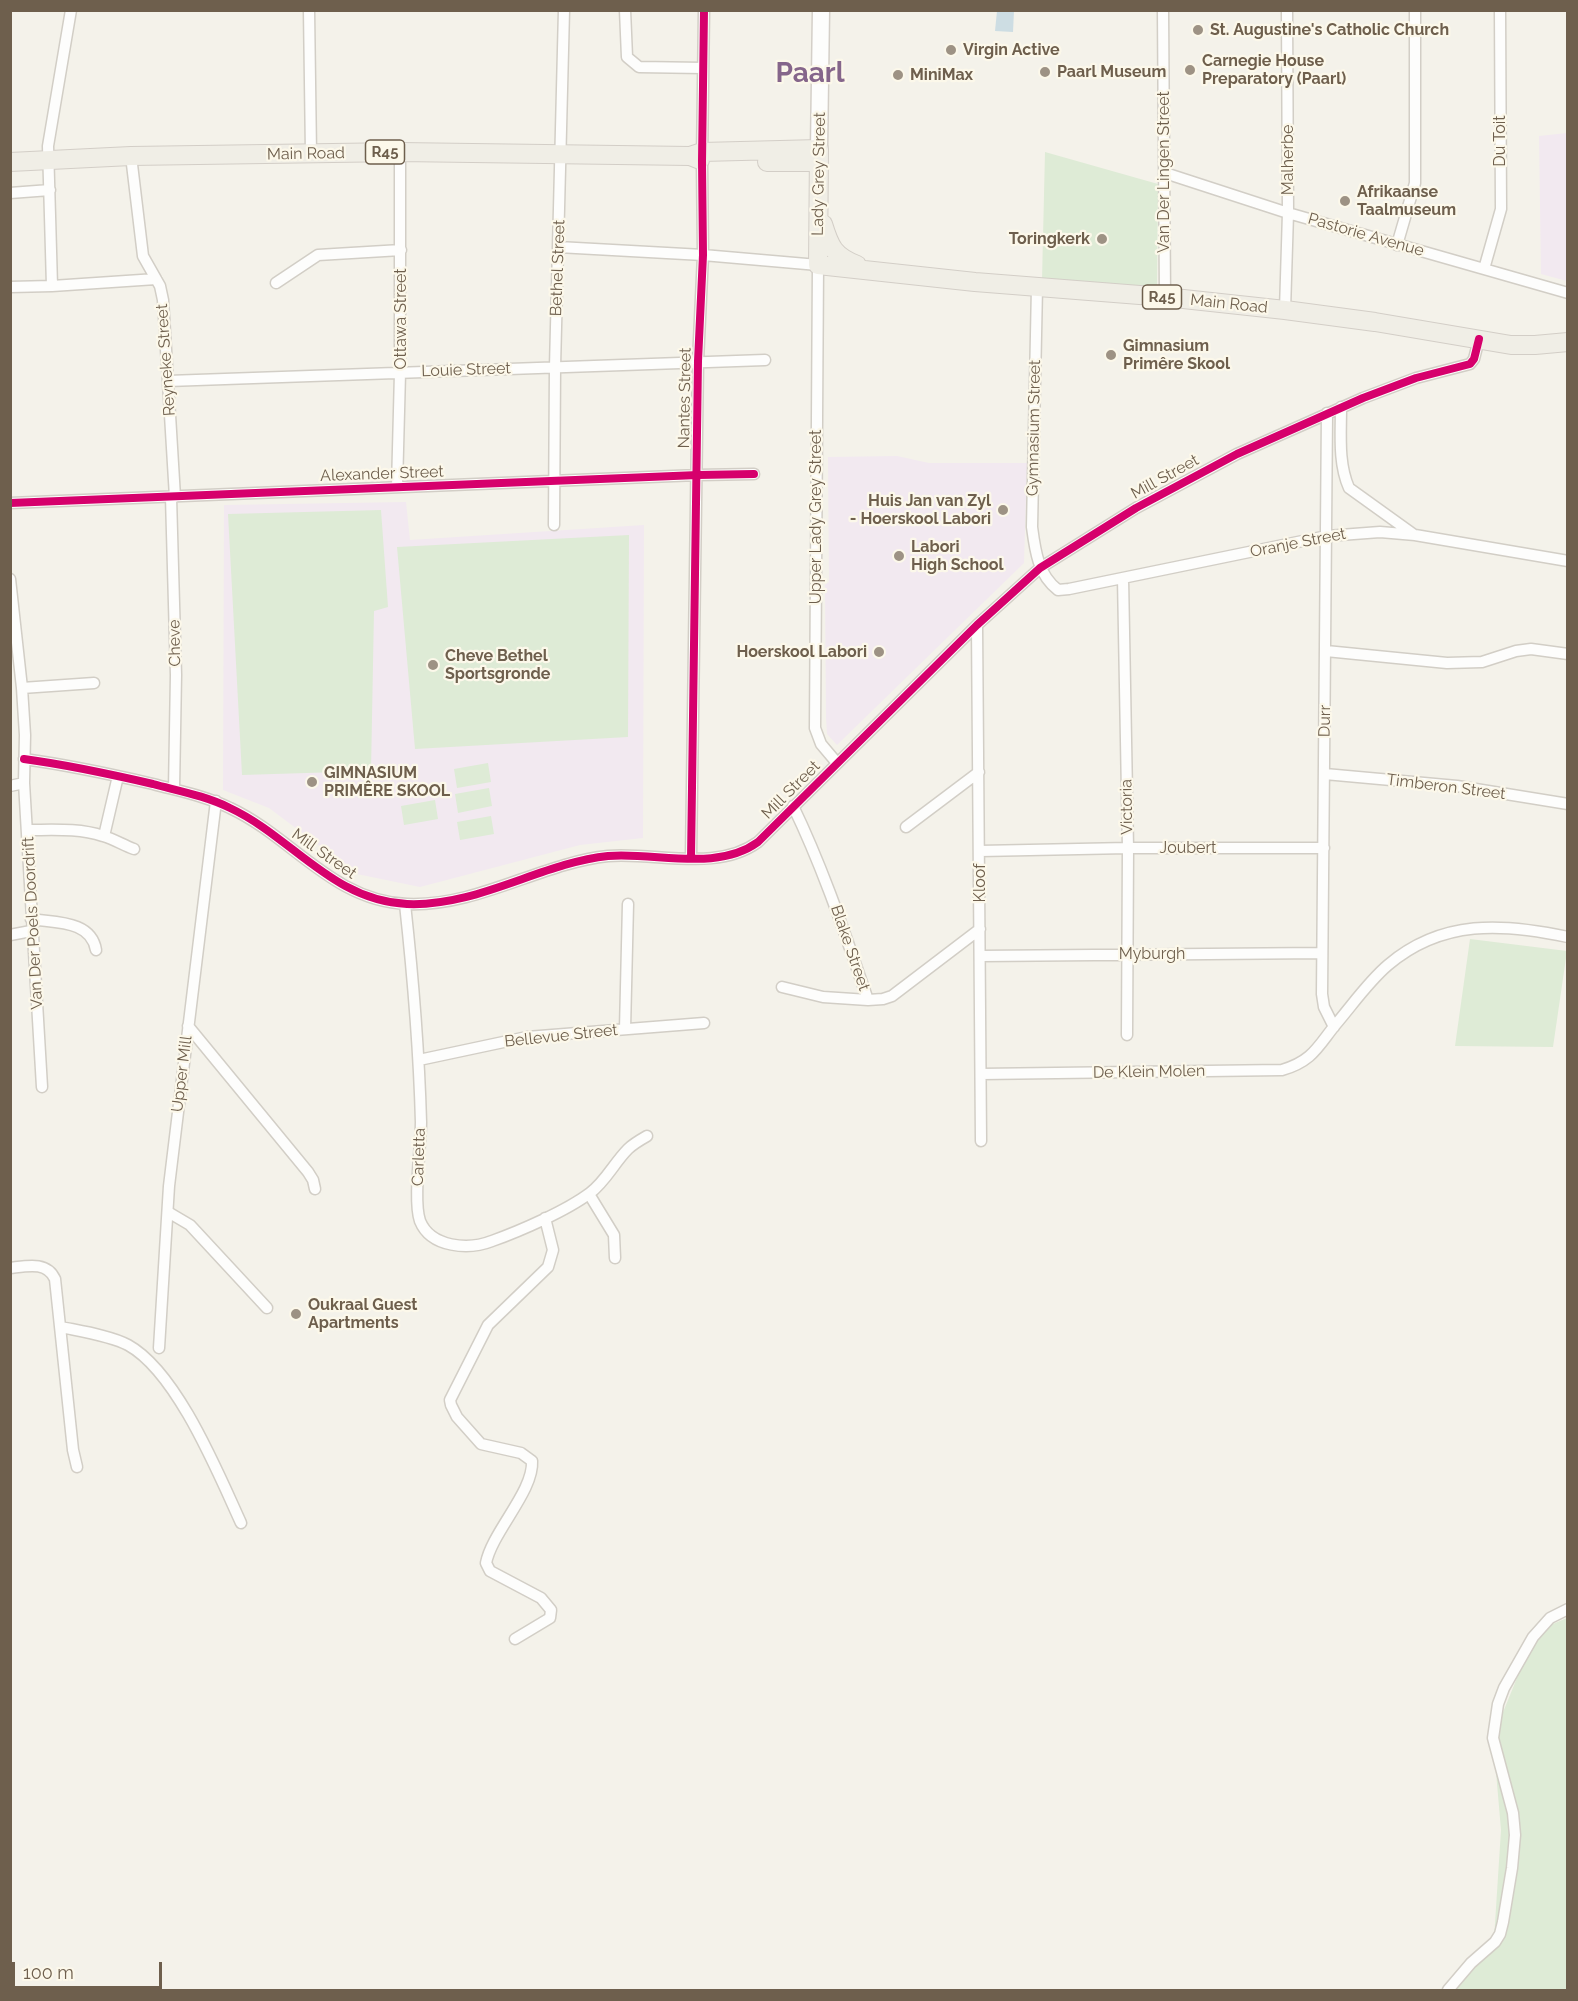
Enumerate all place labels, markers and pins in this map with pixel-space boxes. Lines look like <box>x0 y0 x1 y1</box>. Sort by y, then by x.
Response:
place label: St. Augustine's Catholic Church <box>1210 20 1449 40</box>
marker: St. Augustine's Catholic Church <box>1191 23 1205 37</box>
place label: Virgin Active <box>963 40 1060 60</box>
marker: Virgin Active <box>944 43 958 57</box>
place label: Carnegie House Preparatory (Paarl) <box>1202 51 1346 89</box>
place label: Paarl Museum <box>1057 62 1166 82</box>
marker: Carnegie House Preparatory (Paarl) <box>1183 63 1197 77</box>
place label: MiniMax <box>910 65 973 85</box>
marker: Paarl Museum <box>1038 65 1052 79</box>
marker: MiniMax <box>891 68 905 82</box>
place label: Afrikaanse Taalmuseum <box>1357 182 1456 220</box>
marker: Afrikaanse Taalmuseum <box>1338 194 1352 208</box>
place label: Toringkerk <box>1009 229 1090 249</box>
marker: Toringkerk <box>1095 232 1109 246</box>
place label: Gimnasium Primêre Skool <box>1123 336 1230 374</box>
marker: Gimnasium Primêre Skool <box>1104 348 1118 362</box>
place label: Huis Jan van Zyl - Hoerskool Labori <box>850 491 991 529</box>
marker: Huis Jan van Zyl - Hoerskool Labori <box>996 503 1010 517</box>
place label: Labori High School <box>911 537 1004 575</box>
marker: Labori High School <box>892 549 906 563</box>
place label: Hoerskool Labori <box>736 642 867 662</box>
marker: Hoerskool Labori <box>872 645 886 659</box>
place label: Cheve Bethel Sportsgronde <box>445 646 550 684</box>
marker: Cheve Bethel Sportsgronde <box>426 658 440 672</box>
place label: GIMNASIUM PRIMÊRE SKOOL <box>324 763 450 801</box>
marker: GIMNASIUM PRIMÊRE SKOOL <box>305 775 319 789</box>
place label: Oukraal Guest Apartments <box>308 1295 417 1333</box>
marker: Oukraal Guest Apartments <box>289 1307 303 1321</box>

